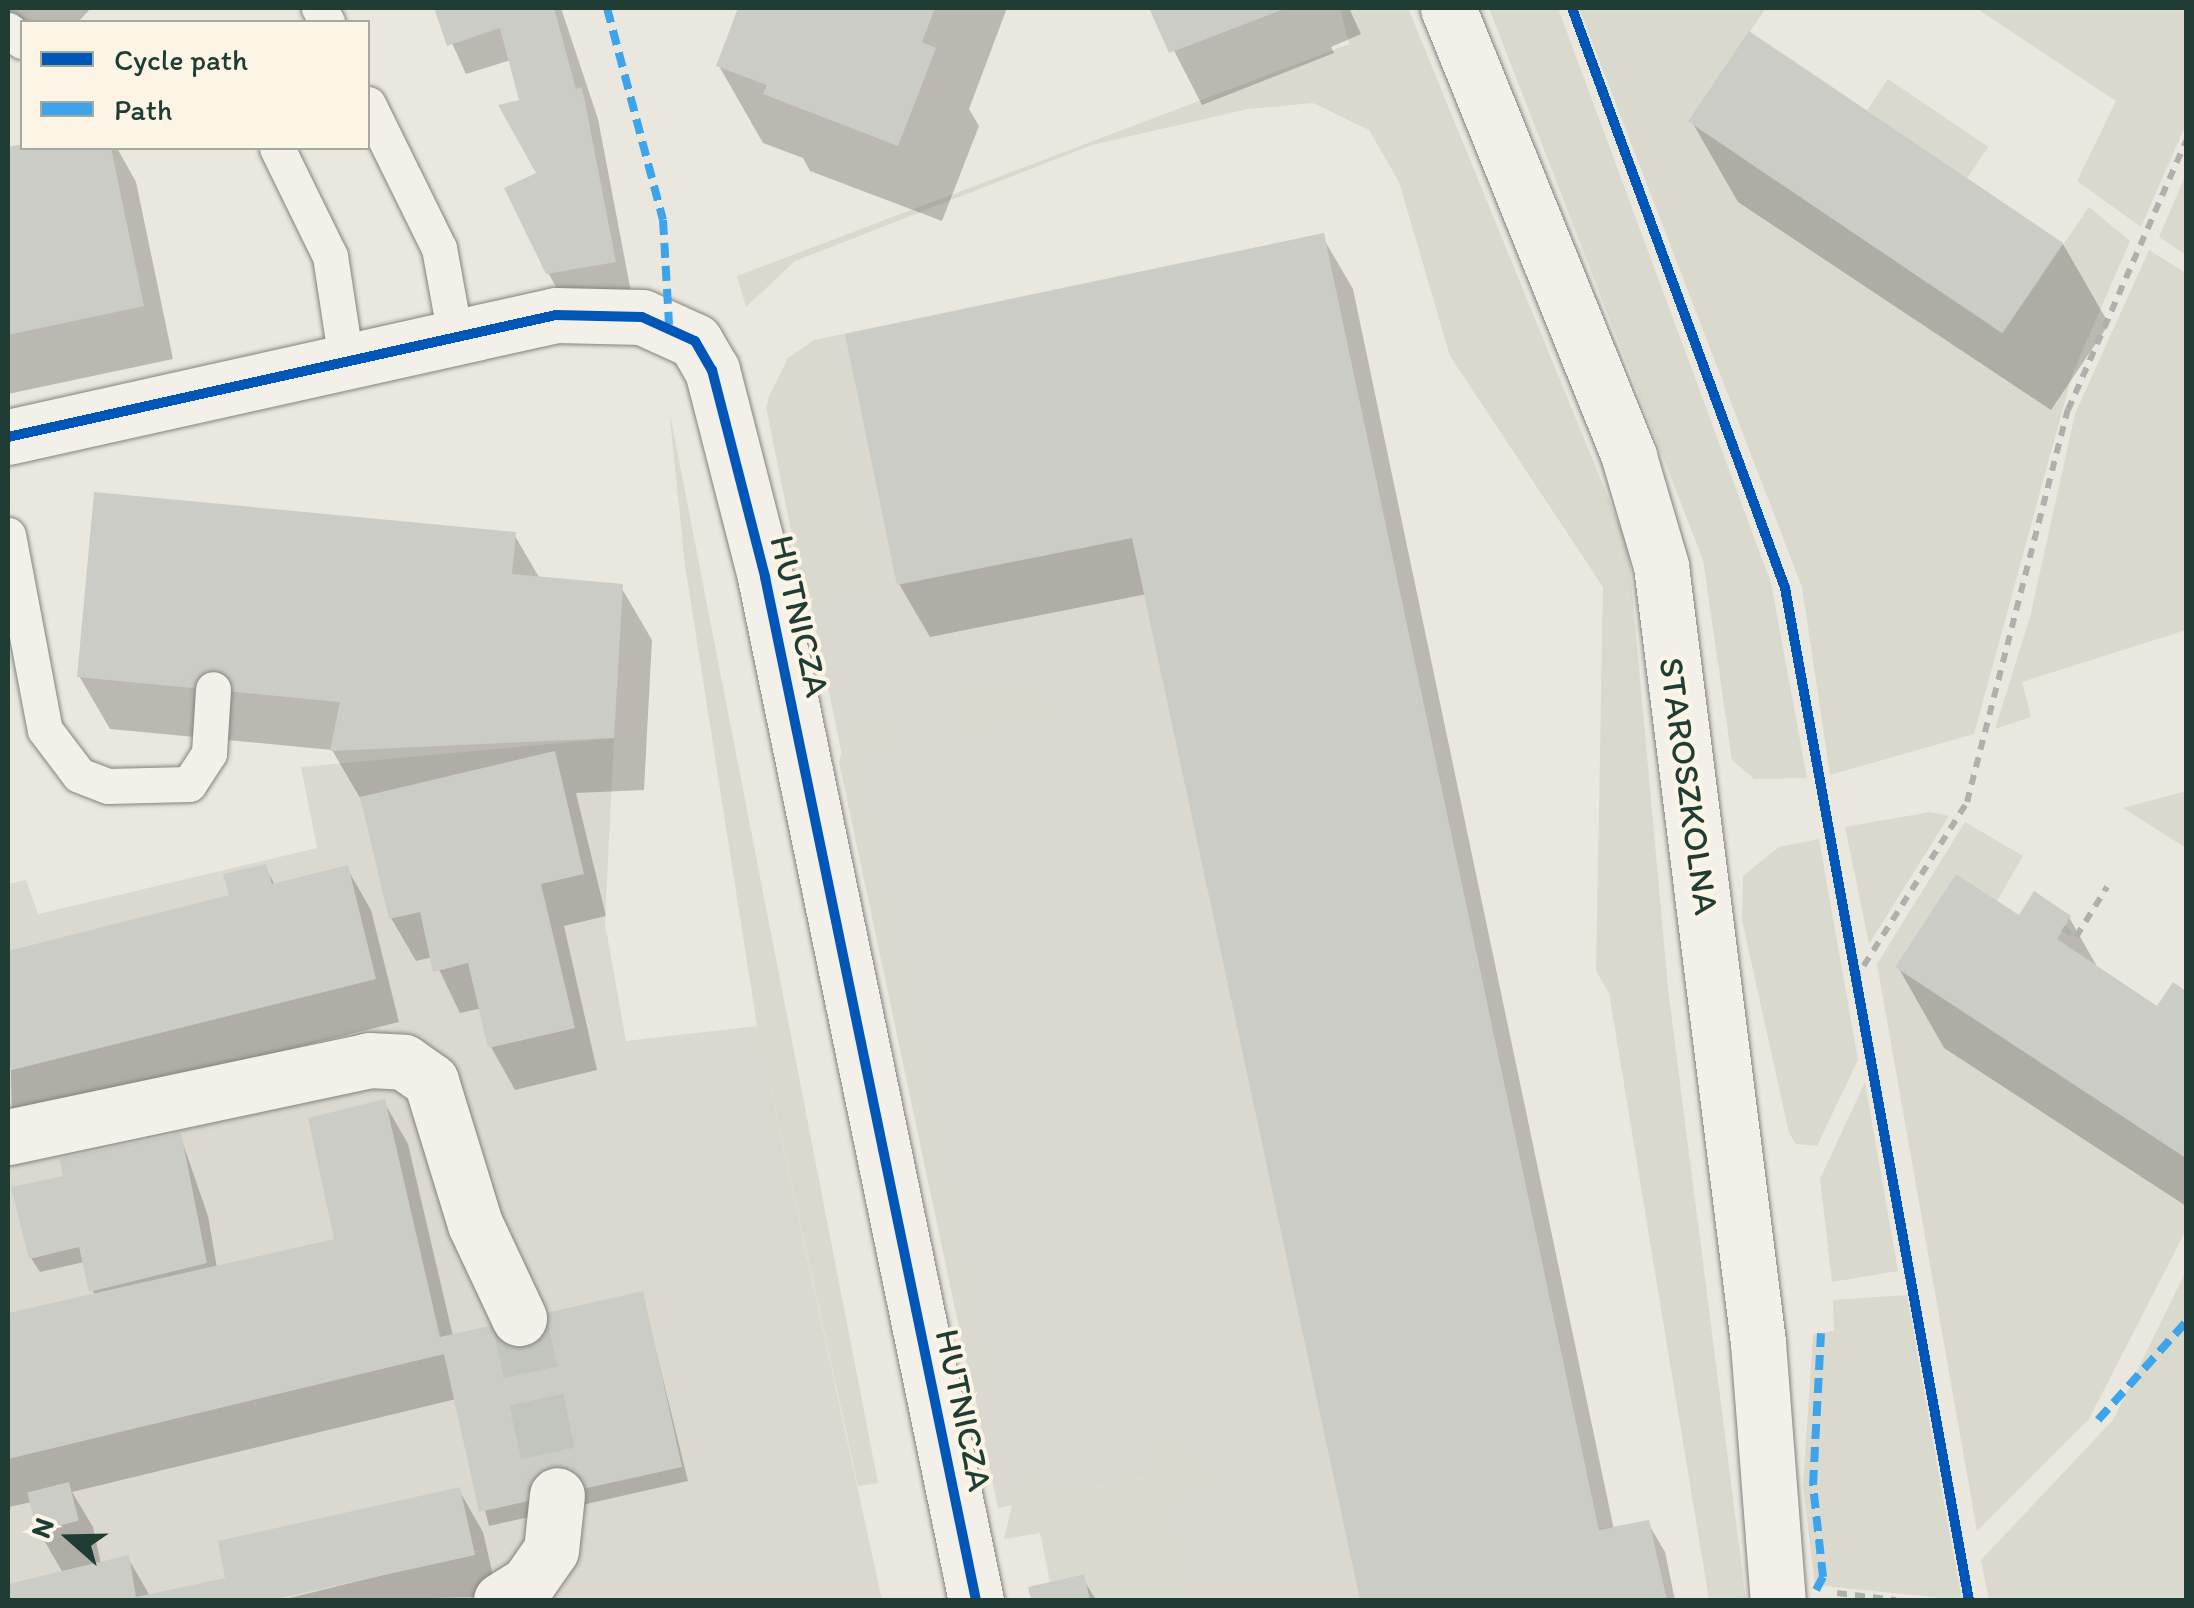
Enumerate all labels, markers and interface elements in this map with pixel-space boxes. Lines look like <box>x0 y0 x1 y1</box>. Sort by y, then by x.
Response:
legend <box>20 20 370 150</box>
text: Cycle path <box>114 41 248 78</box>
text: Path <box>114 91 172 128</box>
street label: HUTNICZA <box>761 531 839 701</box>
street label: STAROSZKOLNA <box>1650 655 1728 917</box>
street label: HUTNICZA <box>926 1325 1002 1495</box>
north arrow <box>20 1488 120 1588</box>
text: N <box>23 1513 61 1542</box>

